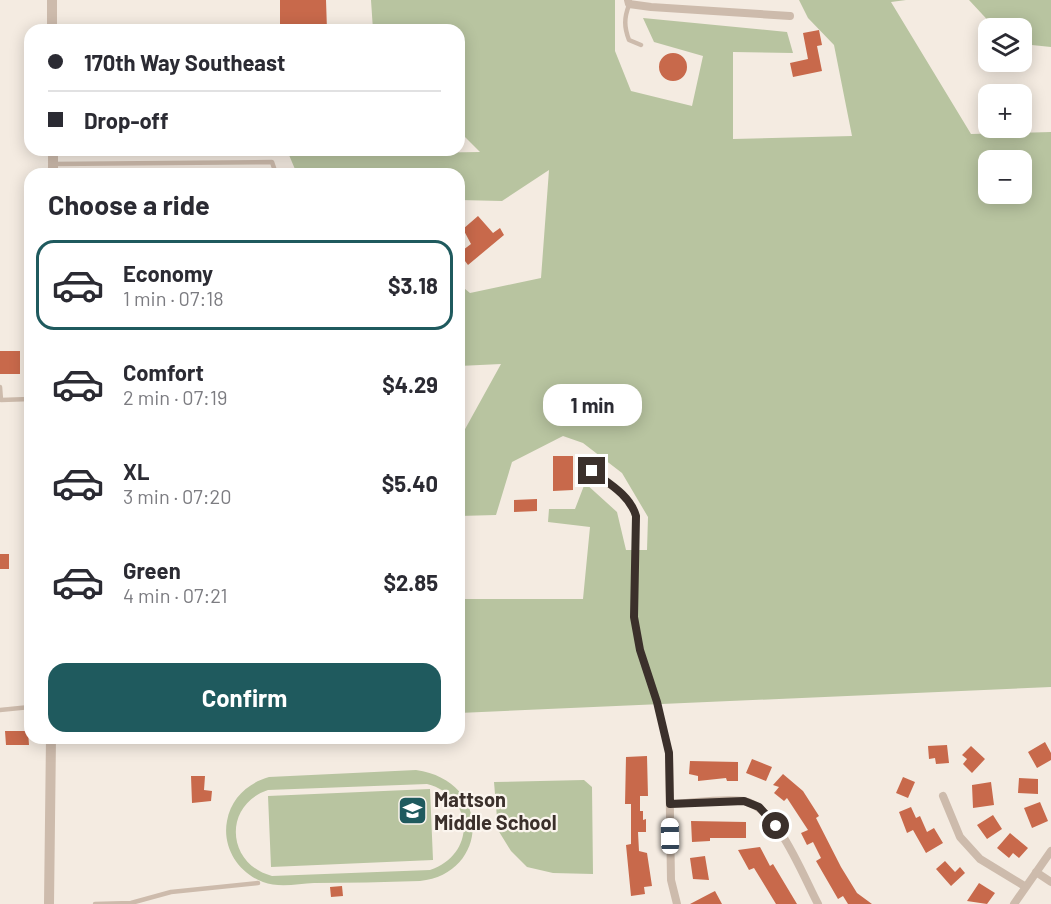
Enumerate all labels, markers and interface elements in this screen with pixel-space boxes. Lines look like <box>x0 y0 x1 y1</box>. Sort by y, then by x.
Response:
map controls <box>978 18 1032 204</box>
button: layers <box>978 18 1032 72</box>
text: 170th Way Southeast <box>84 49 285 75</box>
button: + <box>978 84 1032 138</box>
text: Drop-off <box>84 107 168 133</box>
button: − <box>978 150 1032 204</box>
text: Choose a ride <box>48 188 210 220</box>
icon: car <box>51 258 105 312</box>
text: Economy <box>123 260 213 286</box>
text: $3.18 <box>388 272 438 298</box>
text: 1 min · 07:18 <box>123 286 224 310</box>
icon: car <box>51 357 105 411</box>
text: Comfort <box>123 359 204 385</box>
text: $4.29 <box>382 371 438 397</box>
callout: 1 min <box>542 384 642 426</box>
text: 2 min · 07:19 <box>123 385 227 409</box>
text: 1 min <box>571 393 614 417</box>
icon: car <box>51 456 105 510</box>
route end <box>578 457 605 484</box>
text: XL <box>123 458 149 484</box>
text: $5.40 <box>382 470 438 496</box>
text: 3 min · 07:20 <box>123 484 231 508</box>
icon: car <box>51 555 105 609</box>
text: Green <box>123 557 181 583</box>
text: $2.85 <box>383 569 438 595</box>
text: 4 min · 07:21 <box>123 583 228 607</box>
button: Confirm <box>48 663 441 732</box>
place label: Mattson Middle School <box>434 787 557 834</box>
school or university icon: Mattson Middle School <box>397 795 429 827</box>
route start <box>762 812 789 839</box>
car <box>661 818 679 854</box>

